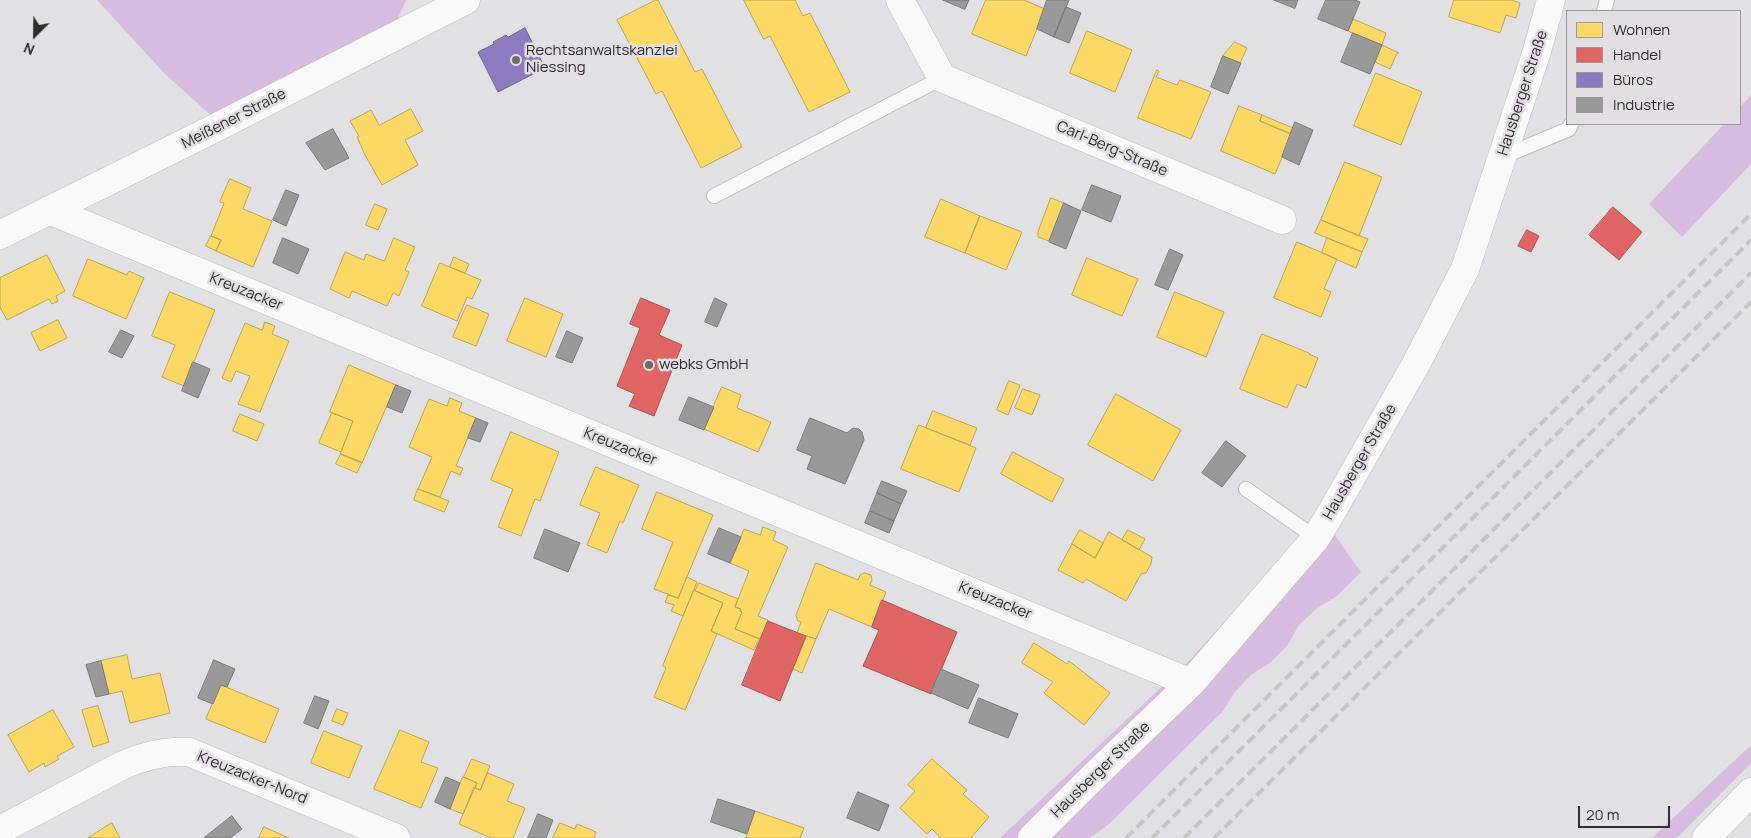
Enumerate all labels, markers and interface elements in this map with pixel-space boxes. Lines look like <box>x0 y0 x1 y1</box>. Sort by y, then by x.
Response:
north arrow <box>10 10 60 60</box>
legend <box>1566 10 1741 125</box>
text: Wohnen <box>1613 19 1670 40</box>
street label: Hausberger Straße <box>1494 28 1552 158</box>
text: N <box>21 39 37 60</box>
place label: Rechtsanwaltskanzlei Niessing <box>526 42 678 77</box>
text: Handel <box>1613 44 1662 65</box>
marker: Rechtsanwaltskanzlei Niessing <box>510 54 522 66</box>
text: Büros <box>1613 69 1653 90</box>
street label: Meißener Straße <box>179 85 289 153</box>
text: Industrie <box>1613 94 1675 115</box>
street label: Carl-Berg-Straße <box>1054 117 1170 181</box>
street label: Kreuzacker <box>207 269 285 315</box>
place label: webks GmbH <box>659 356 748 374</box>
marker: webks GmbH <box>643 359 655 371</box>
street label: Hausberger Straße <box>1320 401 1400 523</box>
street label: Kreuzacker <box>581 424 659 470</box>
street label: Kreuzacker <box>956 578 1034 624</box>
street label: Hausberger Straße <box>1048 718 1154 822</box>
street label: Kreuzacker-Nord <box>194 748 310 808</box>
scale bar <box>1581 796 1674 828</box>
text: 20 m <box>1586 804 1619 825</box>

